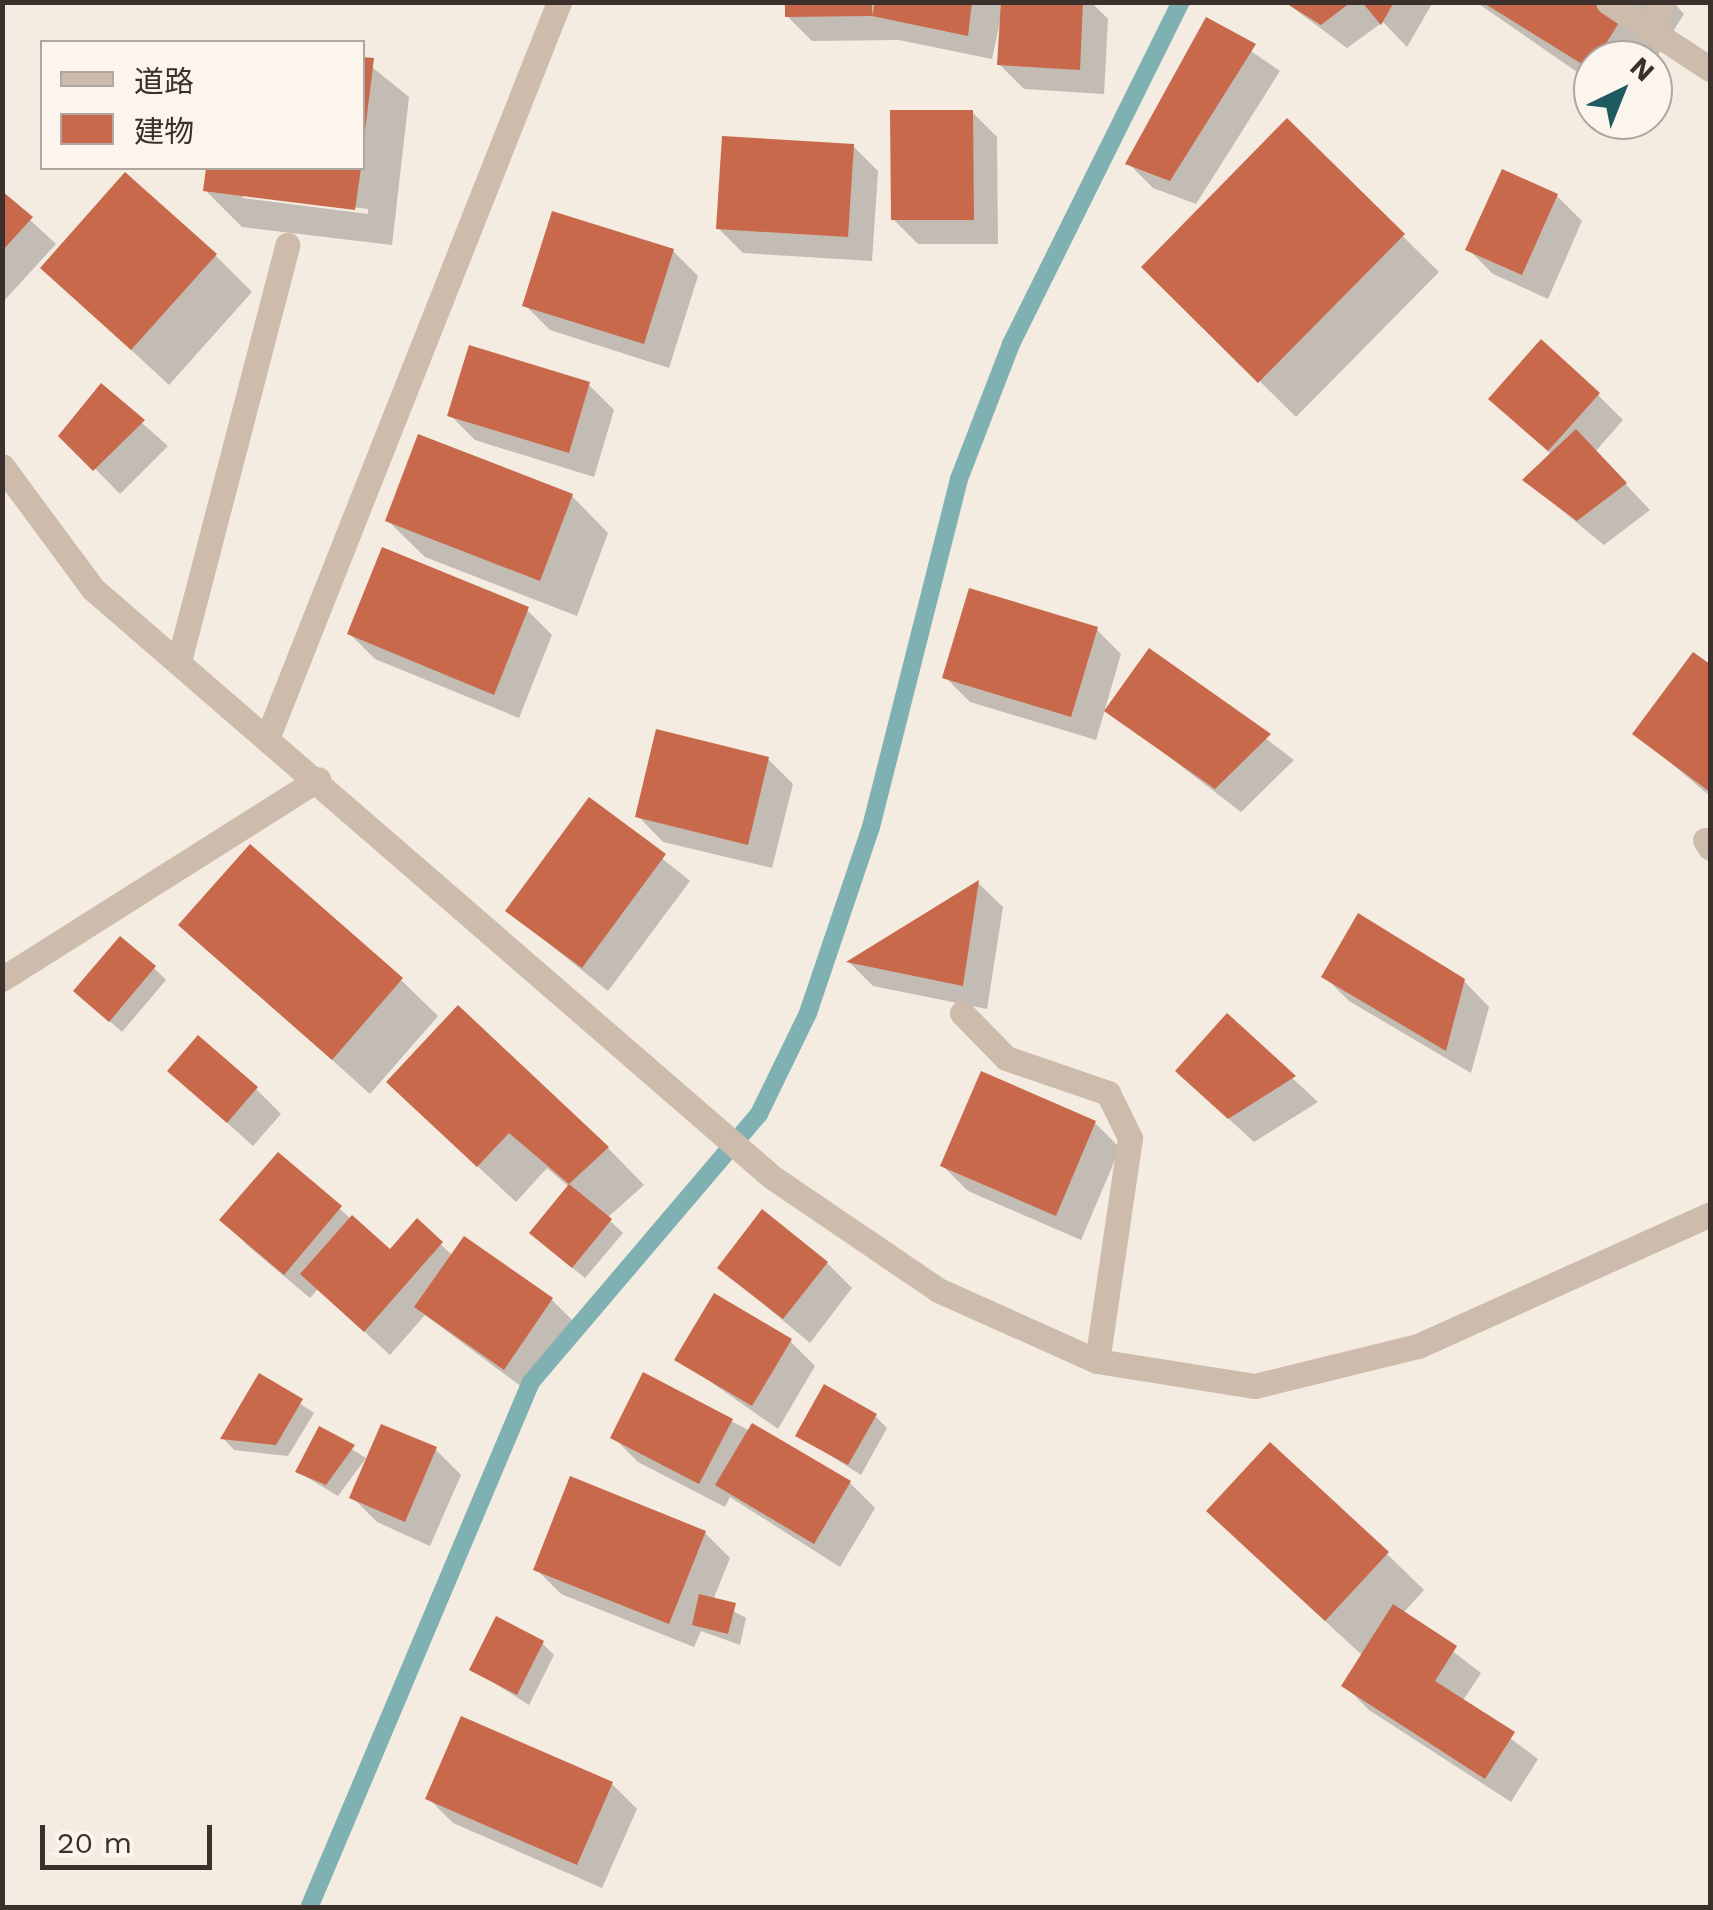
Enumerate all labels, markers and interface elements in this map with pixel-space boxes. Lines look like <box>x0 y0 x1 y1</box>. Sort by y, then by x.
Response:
legend <box>40 40 365 170</box>
north arrow <box>1573 40 1673 140</box>
text: N <box>1624 50 1661 88</box>
text: 道路 <box>134 64 194 99</box>
text: 建物 <box>134 114 194 149</box>
scale bar <box>45 1805 218 1867</box>
text: 20 m <box>57 1825 132 1860</box>

